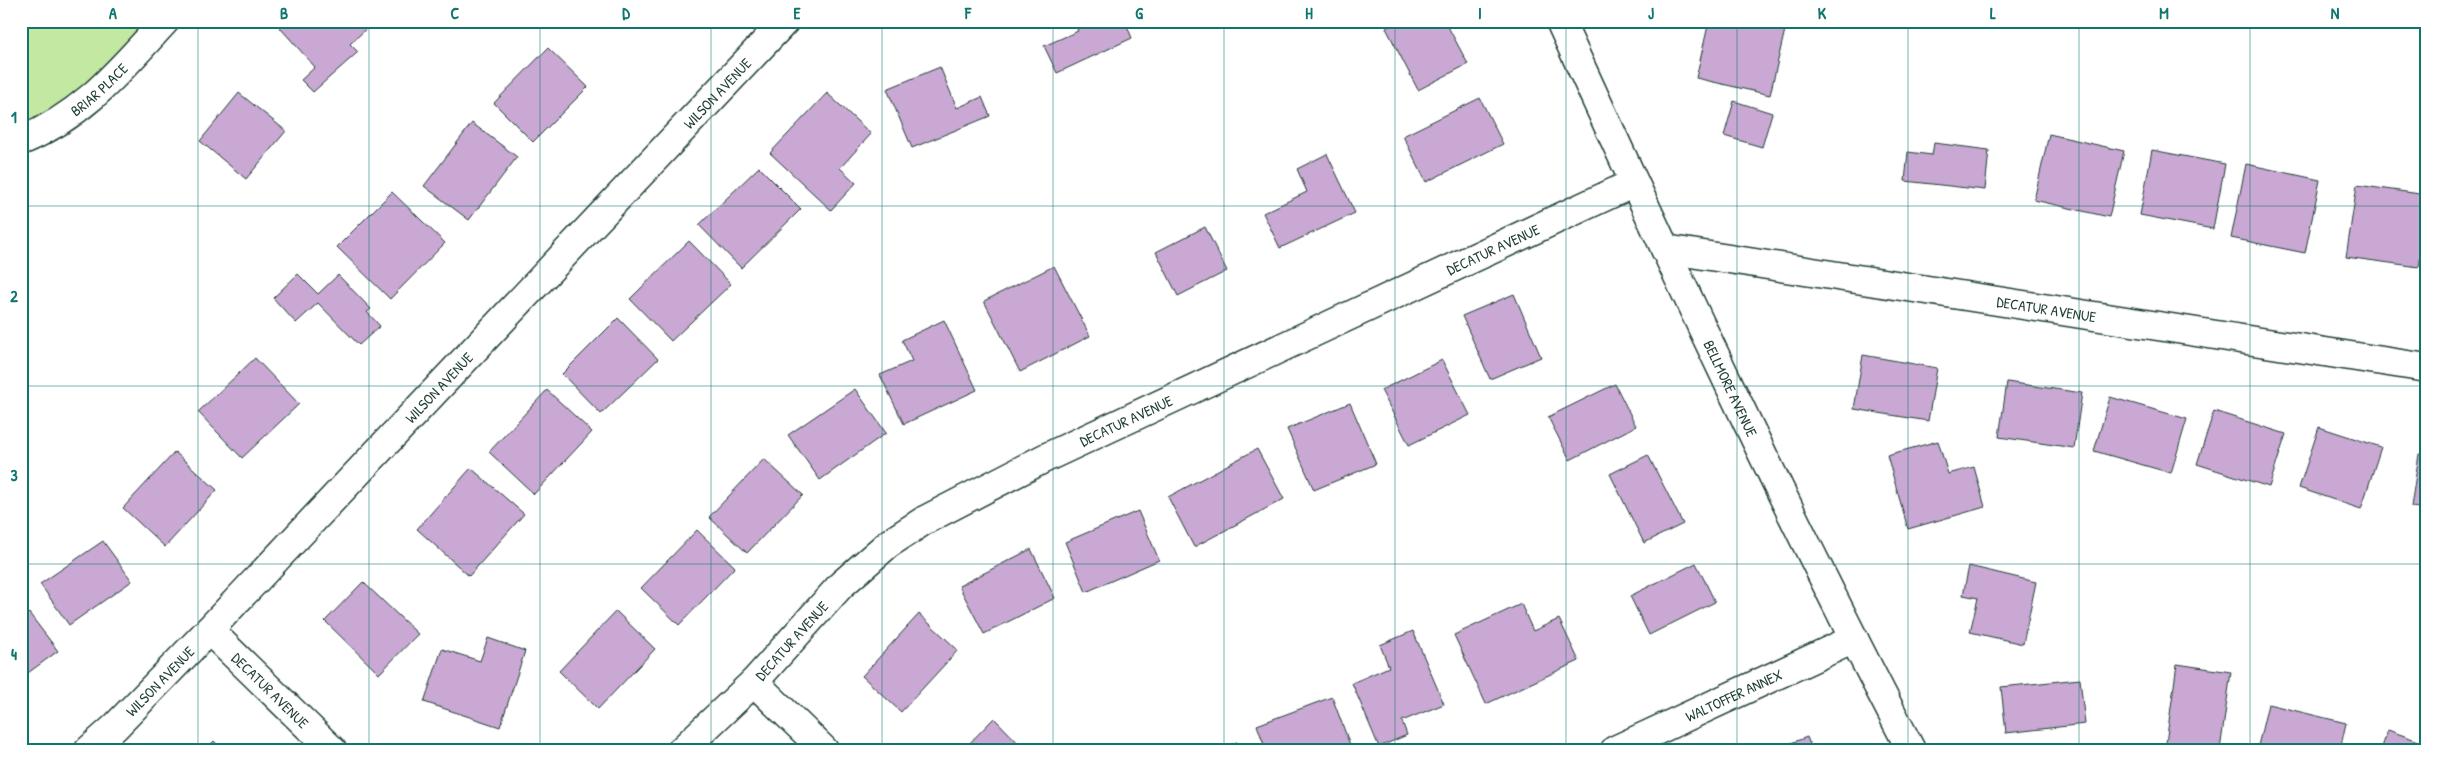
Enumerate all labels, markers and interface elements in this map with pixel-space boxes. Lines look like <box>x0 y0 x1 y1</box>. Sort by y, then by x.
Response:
text: A <box>109 2 117 24</box>
text: B <box>280 2 288 24</box>
text: C <box>451 2 460 24</box>
text: D <box>622 2 630 24</box>
text: E <box>793 2 801 24</box>
text: F <box>964 2 972 24</box>
text: G <box>1135 2 1143 24</box>
text: H <box>1305 2 1313 24</box>
text: I <box>1478 2 1482 24</box>
text: J <box>1648 2 1654 24</box>
text: K <box>1818 2 1827 24</box>
text: L <box>1990 2 1996 24</box>
text: M <box>2159 2 2169 24</box>
text: N <box>2331 2 2340 24</box>
street label: WILSON AVENUE <box>678 53 756 133</box>
street label: BRIAR PLACE <box>66 58 132 121</box>
text: 1 <box>11 106 17 128</box>
street label: DECATUR AVENUE <box>1443 218 1543 280</box>
text: 2 <box>10 285 18 307</box>
street label: DECATUR AVENUE <box>1995 290 2098 327</box>
street label: BELLMORE AVENUE <box>1699 336 1763 440</box>
street label: WILSON AVENUE <box>400 347 478 427</box>
street label: DECATUR AVENUE <box>1076 389 1176 451</box>
text: 3 <box>10 464 18 486</box>
street label: DECATUR AVENUE <box>750 596 833 685</box>
street label: WILSON AVENUE <box>121 641 199 721</box>
text: 4 <box>11 643 17 665</box>
street label: DECATUR AVENUE <box>227 648 314 733</box>
street label: WALTOFFER ANNEX <box>1682 663 1786 726</box>

